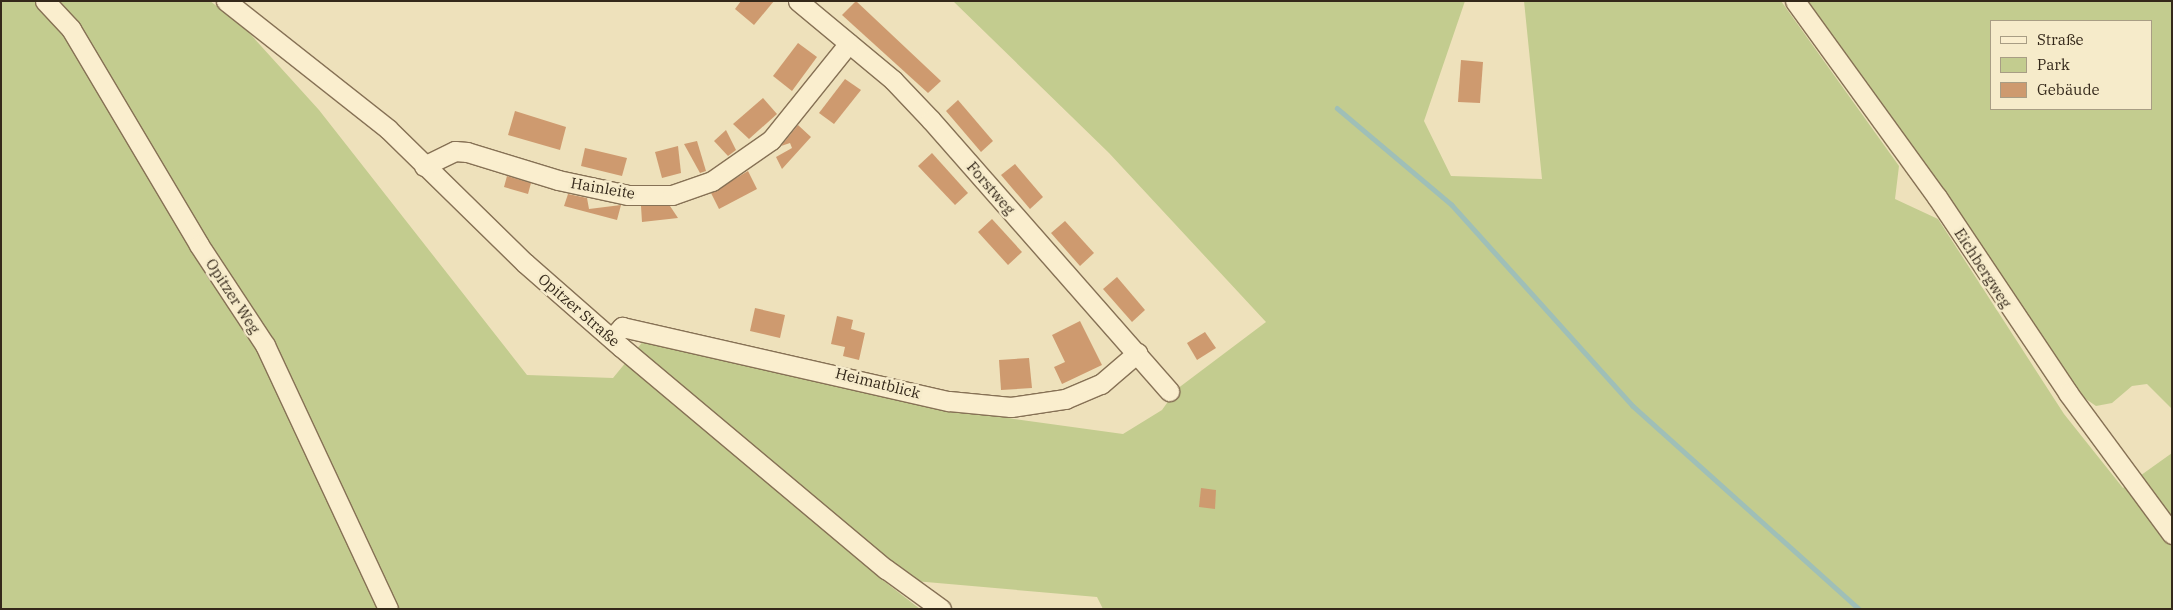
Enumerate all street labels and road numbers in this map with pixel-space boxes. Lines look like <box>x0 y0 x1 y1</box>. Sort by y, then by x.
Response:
street label: Forstweg <box>963 158 1019 218</box>
street label: Hainleite <box>569 174 637 202</box>
street label: Eichbergweg <box>1951 225 2015 311</box>
street label: Opitzer Weg <box>202 255 264 337</box>
street label: Opitzer Straße <box>535 270 623 350</box>
street label: Heimatblick <box>834 364 922 402</box>

